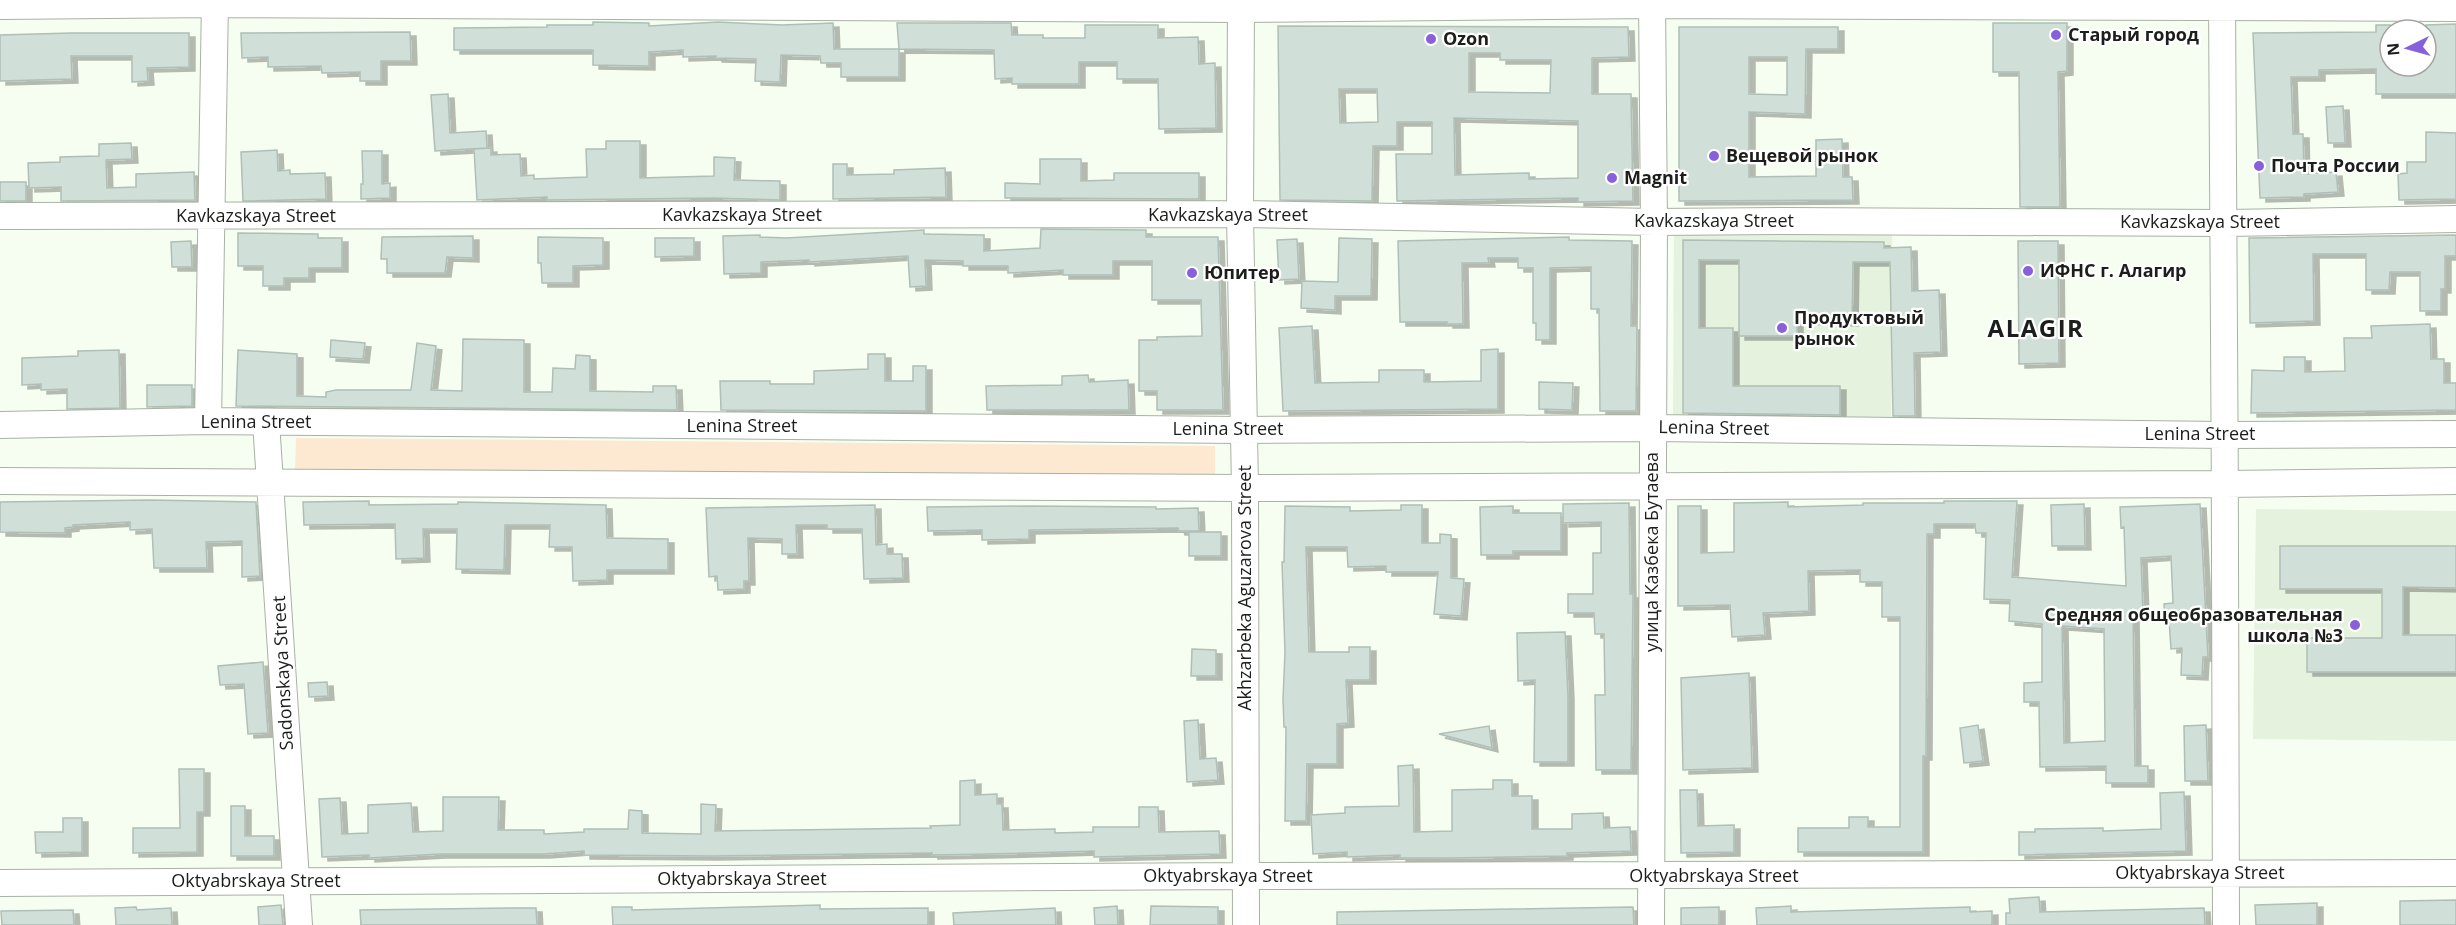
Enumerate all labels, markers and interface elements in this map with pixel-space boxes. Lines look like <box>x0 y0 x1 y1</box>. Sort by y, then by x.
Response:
north arrow <box>2378 18 2438 78</box>
place label: Старый город <box>2068 22 2199 46</box>
place label: Ozon <box>1443 26 1489 50</box>
marker: Старый город <box>2049 28 2063 42</box>
marker: Ozon <box>1424 32 1438 46</box>
text: N <box>2382 42 2405 57</box>
place label: Вещевой рынок <box>1726 143 1879 167</box>
marker: Вещевой рынок <box>1707 149 1721 163</box>
place label: Почта России <box>2271 153 2400 177</box>
marker: Почта России <box>2252 159 2266 173</box>
place label: Magnit <box>1624 165 1687 189</box>
marker: Magnit <box>1605 171 1619 185</box>
street label: Kavkazskaya Street <box>662 202 822 226</box>
street label: Kavkazskaya Street <box>1148 202 1308 226</box>
street label: Kavkazskaya Street <box>176 203 336 227</box>
street label: Kavkazskaya Street <box>1634 208 1794 232</box>
street label: Kavkazskaya Street <box>2120 209 2280 233</box>
place label: ИФНС г. Алагир <box>2040 258 2187 282</box>
place label: Юпитер <box>1204 260 1280 284</box>
marker: ИФНС г. Алагир <box>2021 264 2035 278</box>
marker: Юпитер <box>1185 266 1199 280</box>
place label: Продуктовый рынок <box>1794 305 1924 350</box>
district label: ALAGIR <box>1988 311 2084 344</box>
marker: Продуктовый рынок <box>1775 321 1789 335</box>
street label: Lenina Street <box>200 409 312 433</box>
street label: Lenina Street <box>686 413 798 437</box>
street label: Lenina Street <box>1658 414 1770 440</box>
street label: Lenina Street <box>1172 416 1284 440</box>
street label: Lenina Street <box>2144 421 2256 445</box>
street label: улица Казбека Бутаева <box>1639 452 1663 652</box>
street label: Akhzarbeka Aguzarova Street <box>1232 465 1256 711</box>
street label: Sadonskaya Street <box>266 595 298 751</box>
place label: Средняя общеобразовательная школа №3 <box>2044 602 2343 647</box>
marker: Средняя общеобразовательная школа №3 <box>2348 618 2362 632</box>
street label: Oktyabrskaya Street <box>2115 860 2285 884</box>
street label: Oktyabrskaya Street <box>1143 863 1313 887</box>
street label: Oktyabrskaya Street <box>1629 863 1799 887</box>
street label: Oktyabrskaya Street <box>657 866 827 890</box>
street label: Oktyabrskaya Street <box>171 868 341 892</box>

